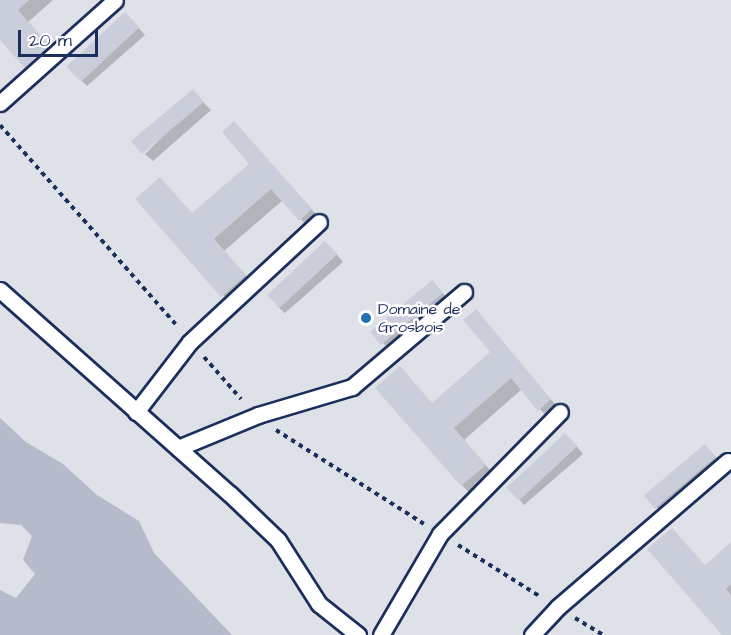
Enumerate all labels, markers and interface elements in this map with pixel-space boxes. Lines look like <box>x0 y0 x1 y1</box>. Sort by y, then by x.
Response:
scale bar <box>21 18 100 56</box>
text: 20 m <box>29 28 72 53</box>
place label: Domaine de Grosbois <box>378 299 460 337</box>
marker: Domaine de Grosbois <box>359 311 373 325</box>

